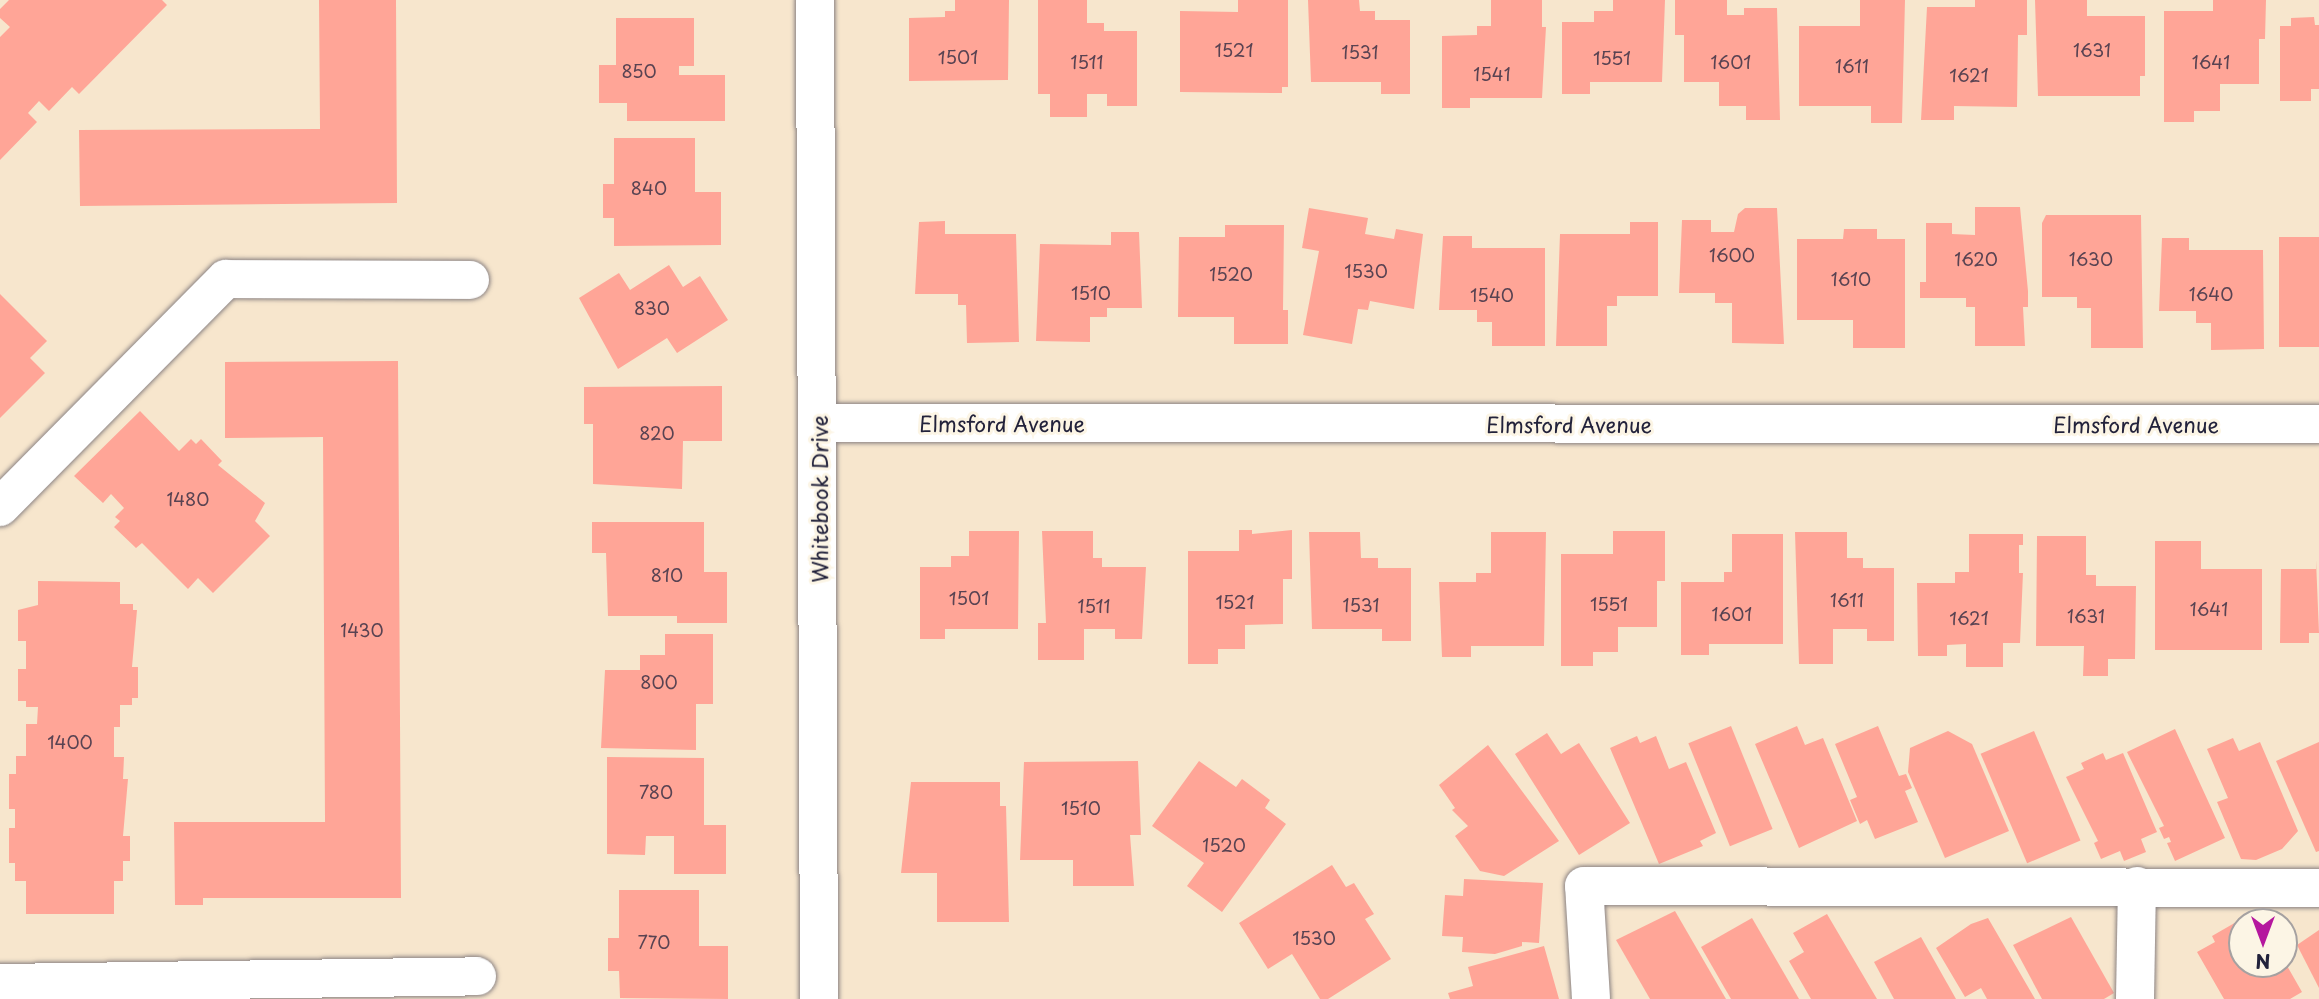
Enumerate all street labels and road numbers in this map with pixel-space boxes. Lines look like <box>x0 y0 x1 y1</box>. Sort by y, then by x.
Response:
street label: Elmsford Avenue <box>918 410 1086 436</box>
street label: Elmsford Avenue <box>1485 411 1653 437</box>
street label: Elmsford Avenue <box>2052 411 2220 437</box>
street label: Whitebook Drive <box>806 416 832 582</box>

